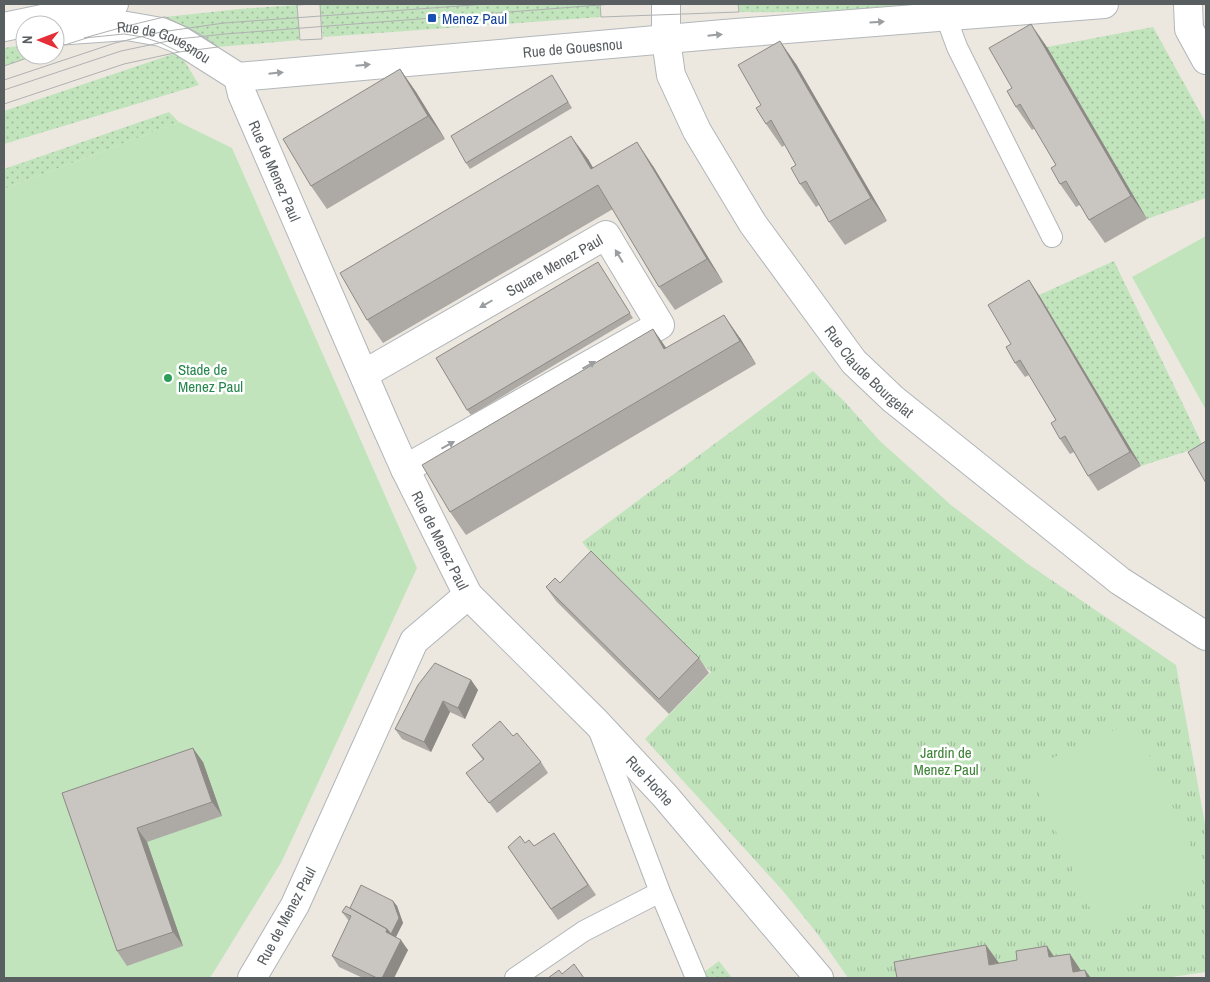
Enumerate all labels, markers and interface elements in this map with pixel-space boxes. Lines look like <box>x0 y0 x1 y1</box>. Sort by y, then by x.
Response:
place label: Menez Paul <box>442 8 507 29</box>
marker: Menez Paul <box>426 12 438 24</box>
north arrow <box>15 15 65 65</box>
street label: Rue de Gouesnou <box>116 15 215 68</box>
one-way arrow <box>869 18 885 26</box>
one-way arrow <box>707 31 723 39</box>
street label: Rue de Gouesnou <box>522 33 623 62</box>
text: N <box>18 35 36 44</box>
one-way arrow <box>355 61 371 69</box>
one-way arrow <box>268 69 284 77</box>
street label: Rue de Menez Paul <box>244 117 306 224</box>
street label: Square Menez Paul <box>502 229 606 301</box>
one-way arrow <box>614 249 623 262</box>
one-way arrow <box>479 300 494 308</box>
street label: Rue Claude Bourgelat <box>820 321 919 423</box>
place label: Stade de Menez Paul <box>178 359 243 397</box>
one-way arrow <box>583 361 596 370</box>
marker: Stade de Menez Paul <box>162 372 174 384</box>
one-way arrow <box>440 441 455 449</box>
street label: Rue de Menez Paul <box>407 487 474 593</box>
park label: Jardin de Menez Paul <box>914 742 978 780</box>
street label: Rue Hoche <box>622 751 679 810</box>
street label: Rue de Menez Paul <box>251 863 321 969</box>

